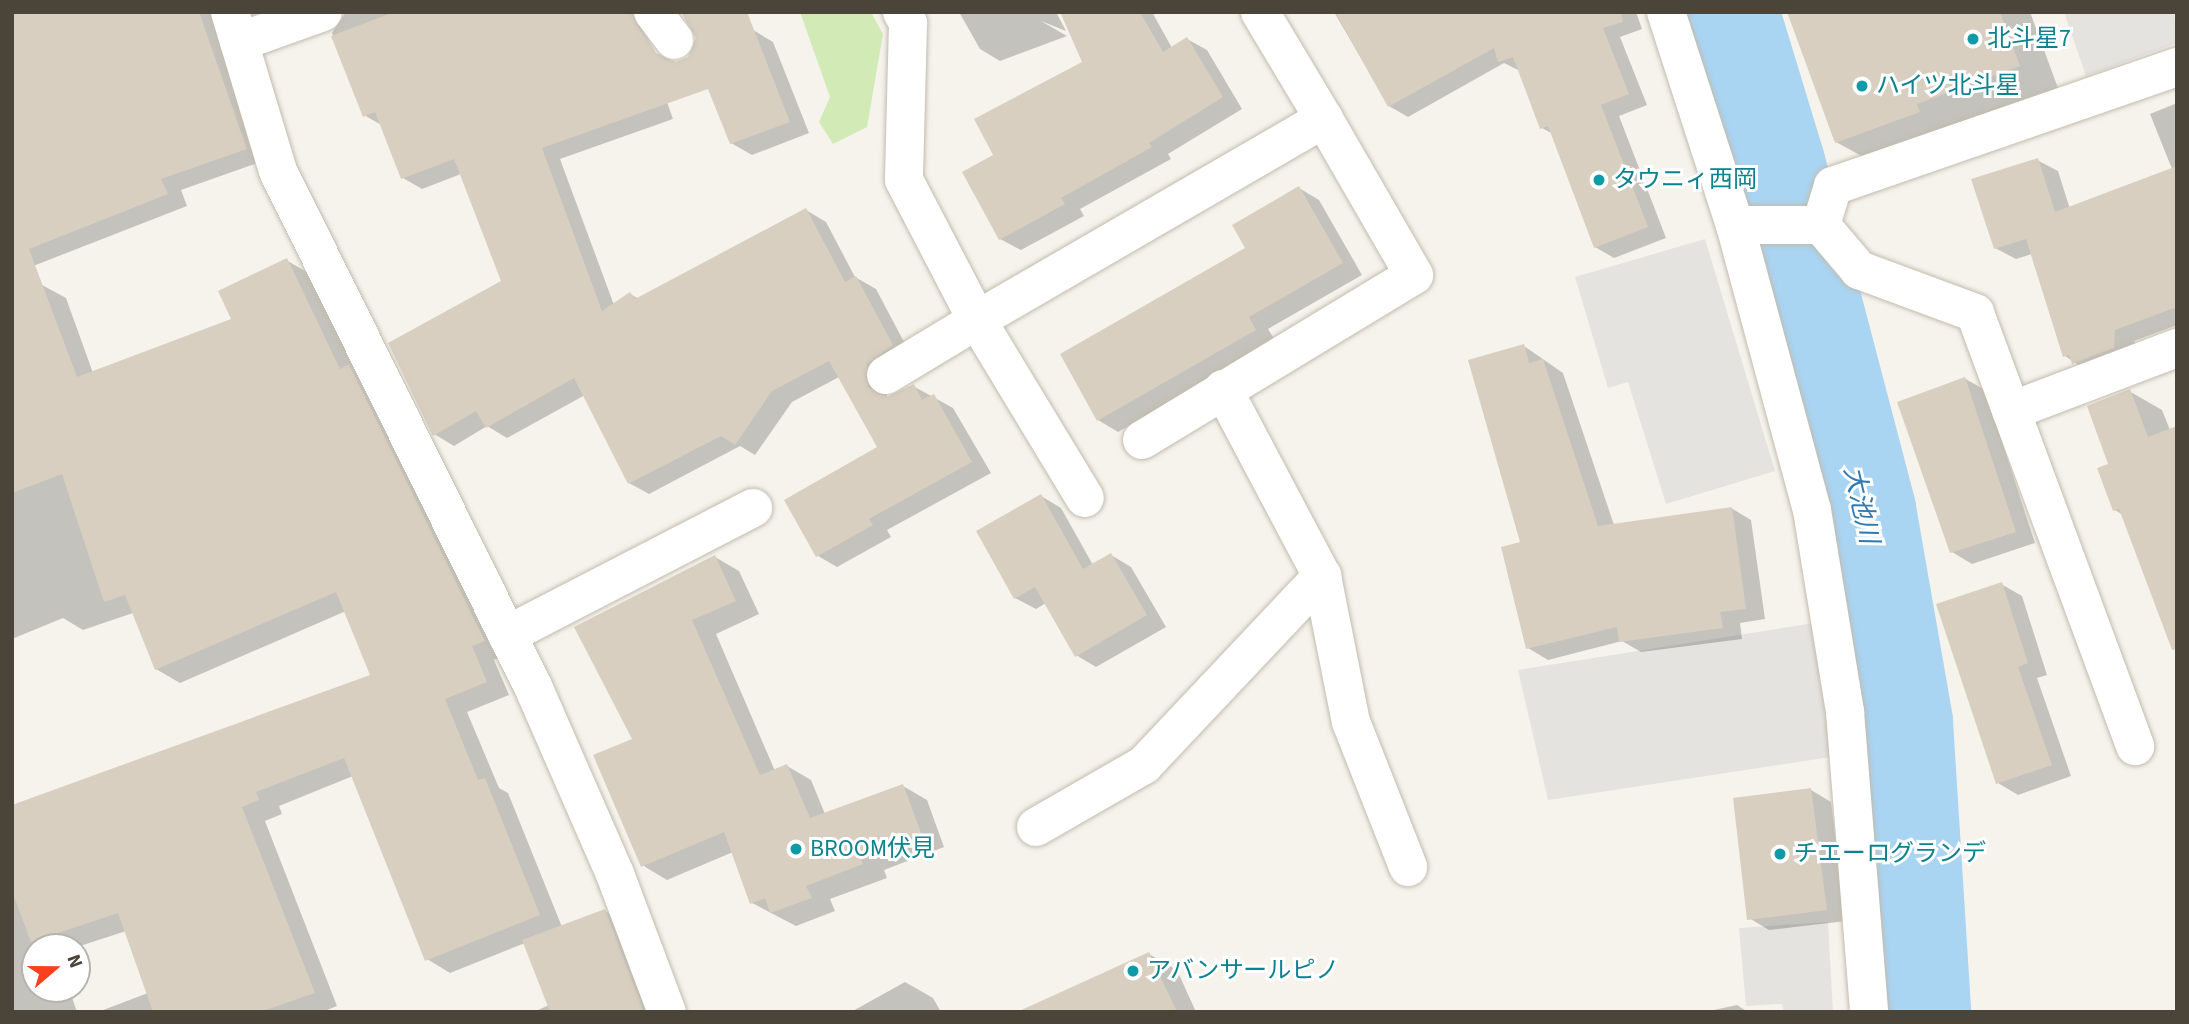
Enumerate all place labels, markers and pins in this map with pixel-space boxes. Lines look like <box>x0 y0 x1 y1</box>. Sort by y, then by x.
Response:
place label: 北斗星7 <box>1987 25 2071 53</box>
marker: 北斗星7 <box>1965 31 1981 47</box>
place label: ハイツ北斗星 <box>1876 72 2020 100</box>
marker: ハイツ北斗星 <box>1854 78 1870 94</box>
place label: タウニィ西岡 <box>1613 166 1757 194</box>
marker: タウニィ西岡 <box>1591 172 1607 188</box>
place label: BROOM伏見 <box>810 835 935 863</box>
place label: チエーログランデ <box>1794 840 1986 868</box>
marker: BROOM伏見 <box>788 841 804 857</box>
marker: チエーログランデ <box>1772 846 1788 862</box>
place label: アバンサールピノ <box>1147 957 1339 985</box>
marker: アバンサールピノ <box>1125 963 1141 979</box>

